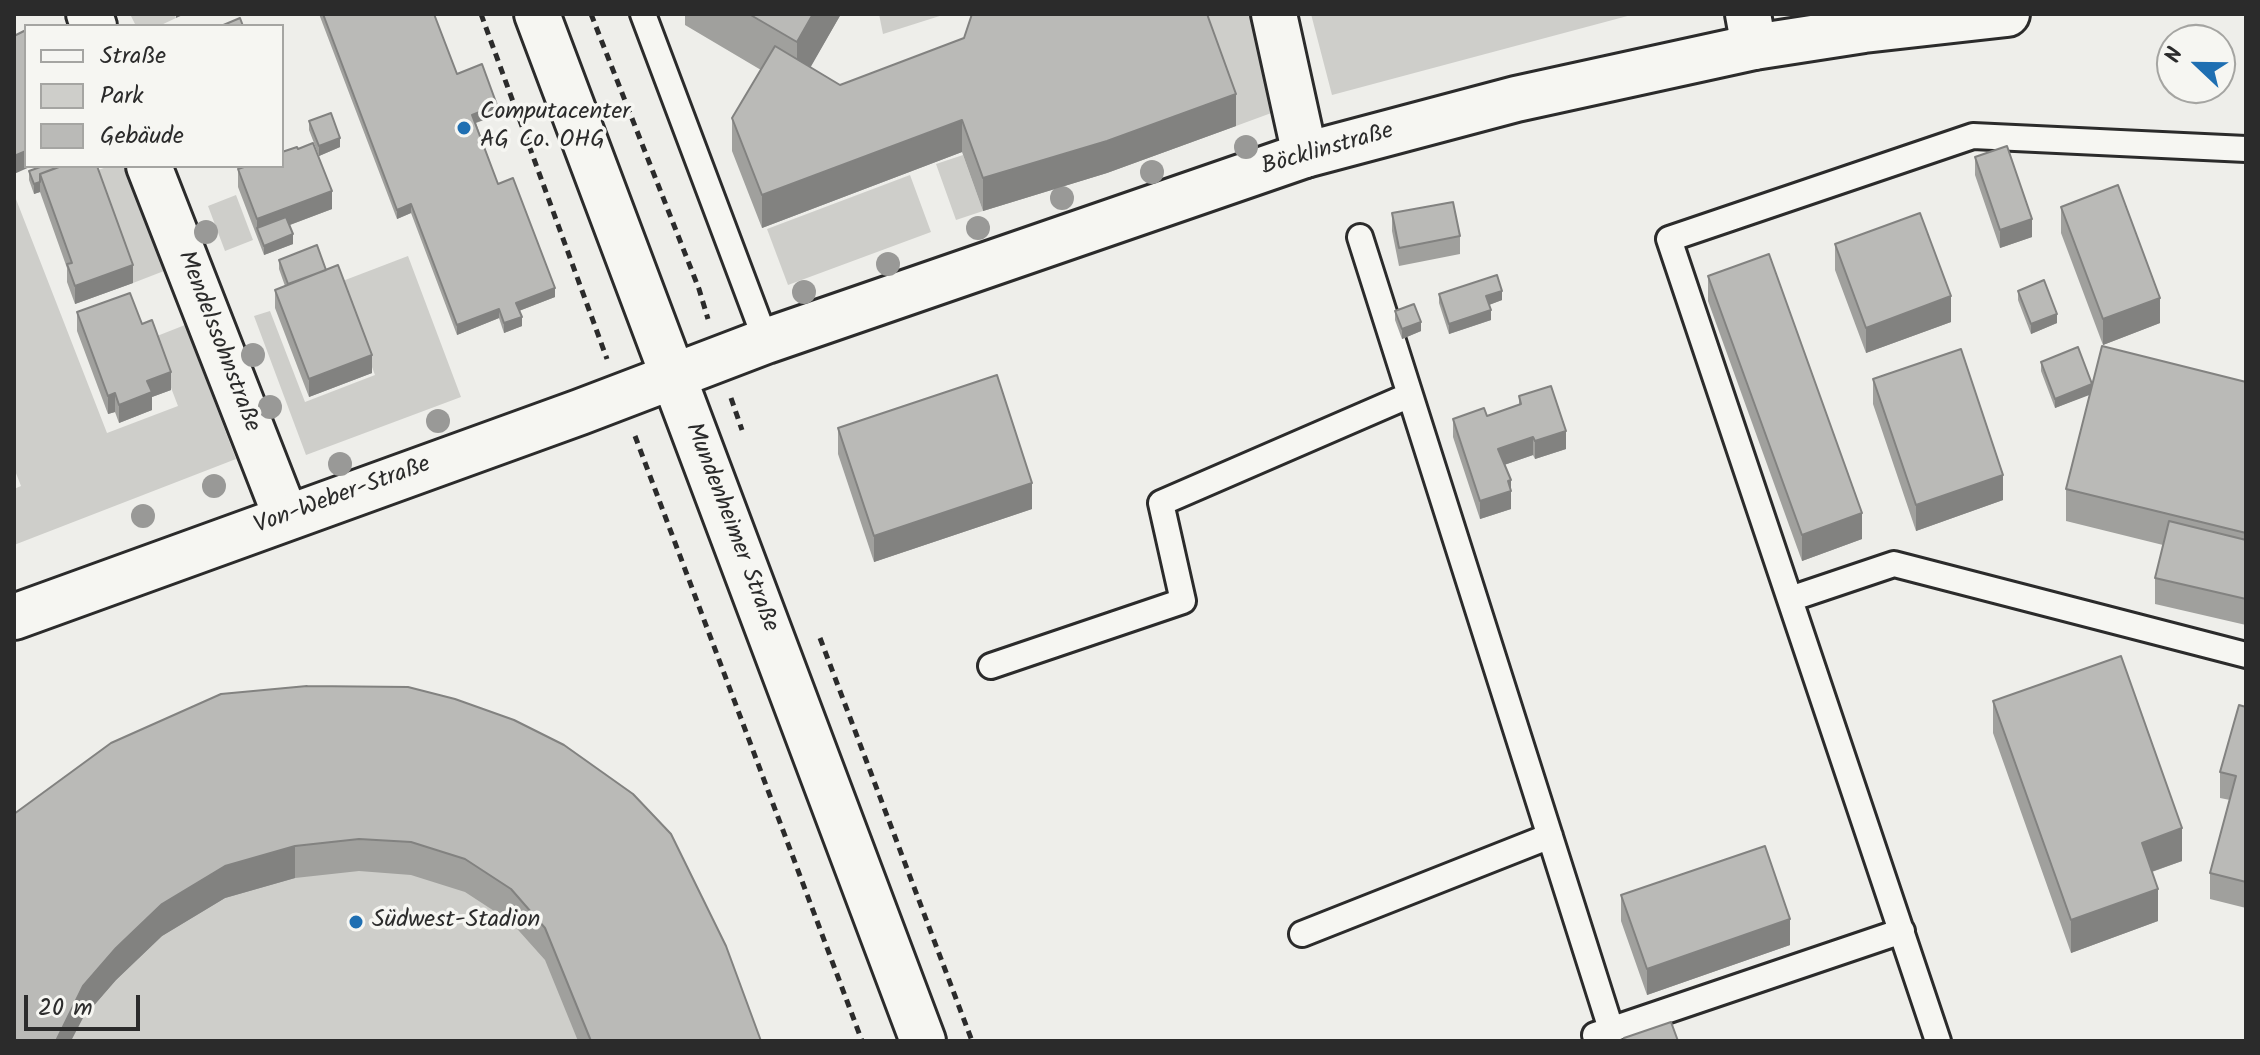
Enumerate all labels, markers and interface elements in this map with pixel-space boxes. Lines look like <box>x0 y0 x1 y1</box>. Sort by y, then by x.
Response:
legend <box>24 24 284 168</box>
north arrow <box>2156 24 2236 104</box>
text: Straße <box>100 37 166 76</box>
text: N <box>2156 43 2194 69</box>
text: Park <box>100 77 144 116</box>
place label: Computacenter AG Co. OHG <box>480 100 630 156</box>
text: Gebäude <box>100 117 184 156</box>
street label: Böcklinstraße <box>1259 118 1397 184</box>
marker: Computacenter AG Co. OHG <box>455 119 473 137</box>
street label: Mendelssohnstraße <box>169 247 265 437</box>
street label: Mundenheimer Straße <box>677 419 783 637</box>
street label: Von-Weber-Straße <box>251 452 435 542</box>
place label: Südwest-Stadion <box>372 908 540 936</box>
marker: Südwest-Stadion <box>347 913 365 931</box>
scale bar <box>28 979 144 1029</box>
text: 20 m <box>38 989 93 1028</box>

